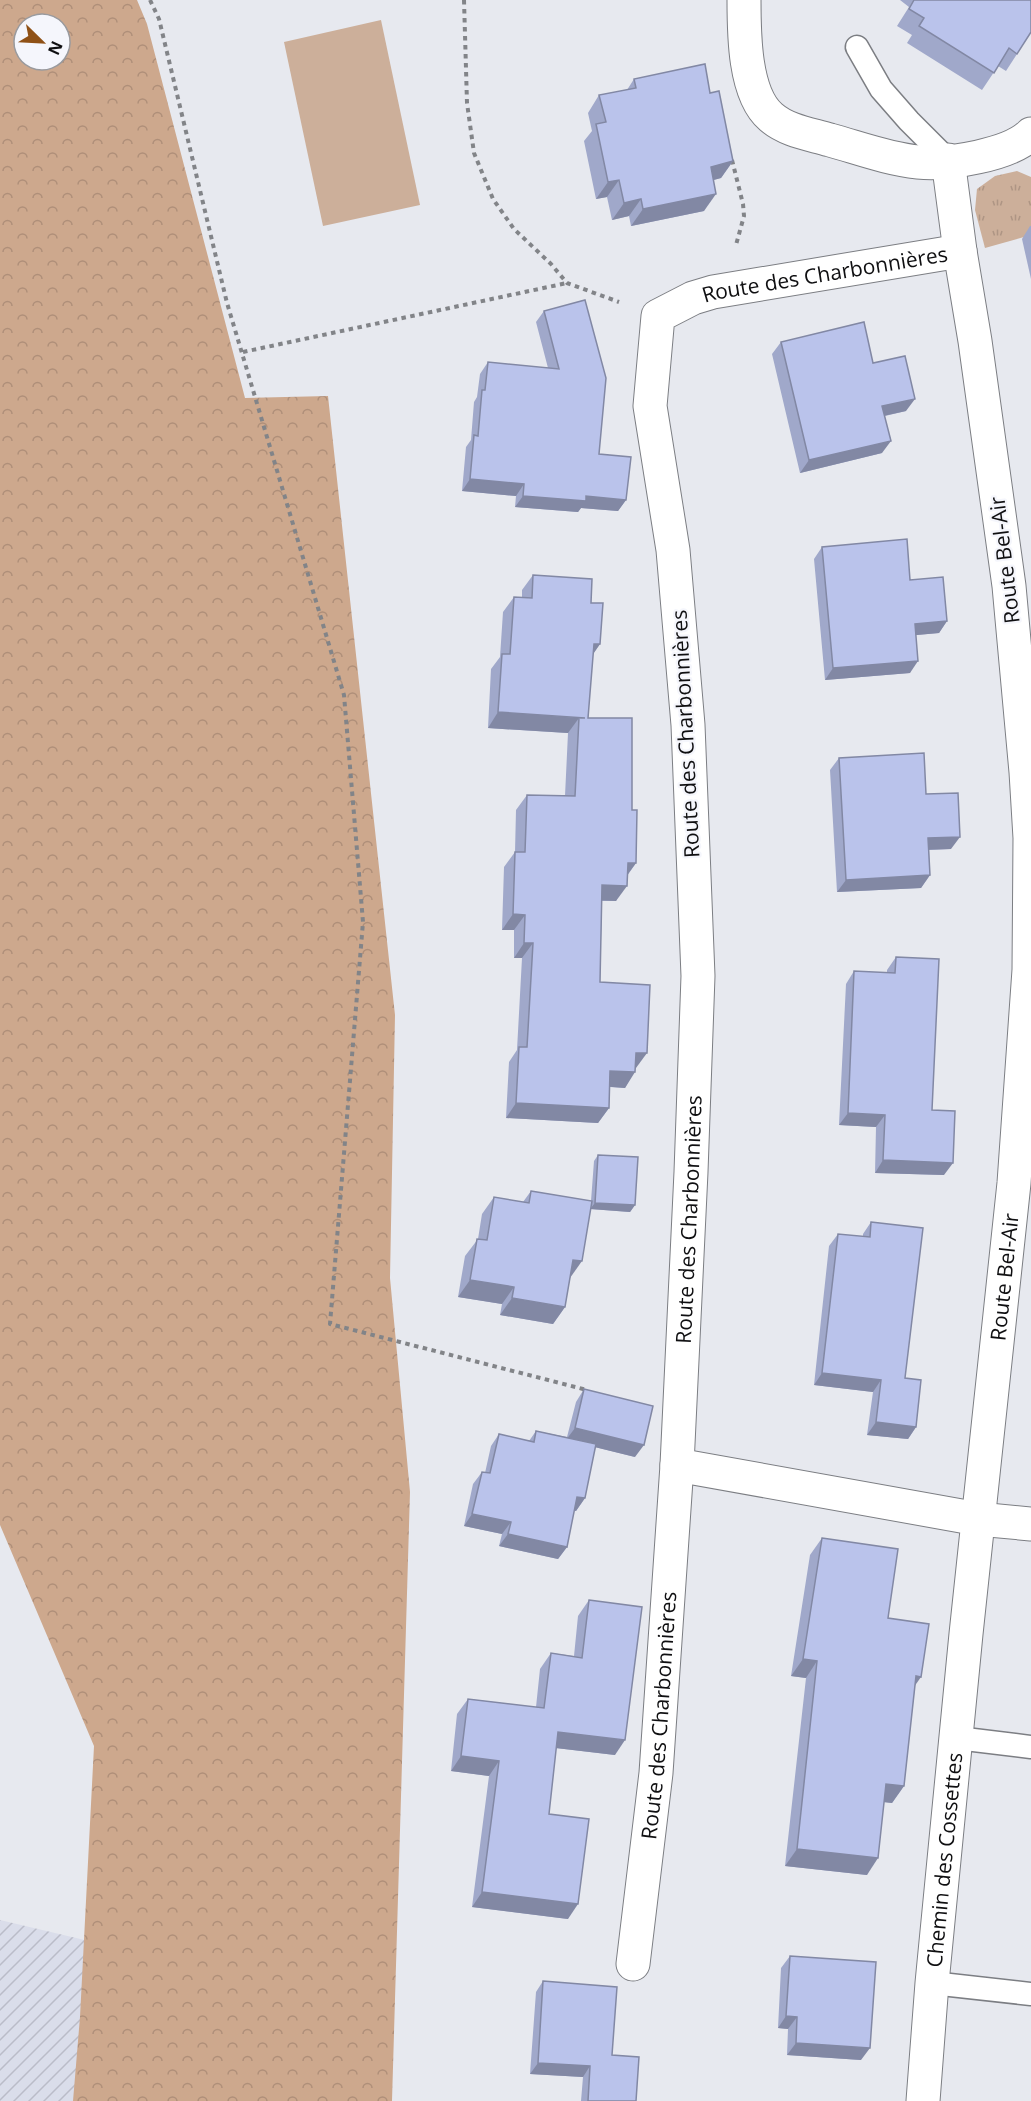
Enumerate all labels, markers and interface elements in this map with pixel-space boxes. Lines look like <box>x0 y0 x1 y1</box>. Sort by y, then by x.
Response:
north arrow <box>12 12 72 72</box>
text: N <box>43 38 68 59</box>
street label: Route des Charbonnières <box>698 239 950 309</box>
street label: Route Bel-Air <box>982 494 1026 625</box>
street label: Route des Charbonnières <box>665 609 705 859</box>
street label: Route des Charbonnières <box>669 1095 708 1344</box>
street label: Route Bel-Air <box>983 1212 1025 1342</box>
street label: Route des Charbonnières <box>634 1591 682 1841</box>
street label: Chemin des Cossettes <box>920 1751 968 1969</box>

